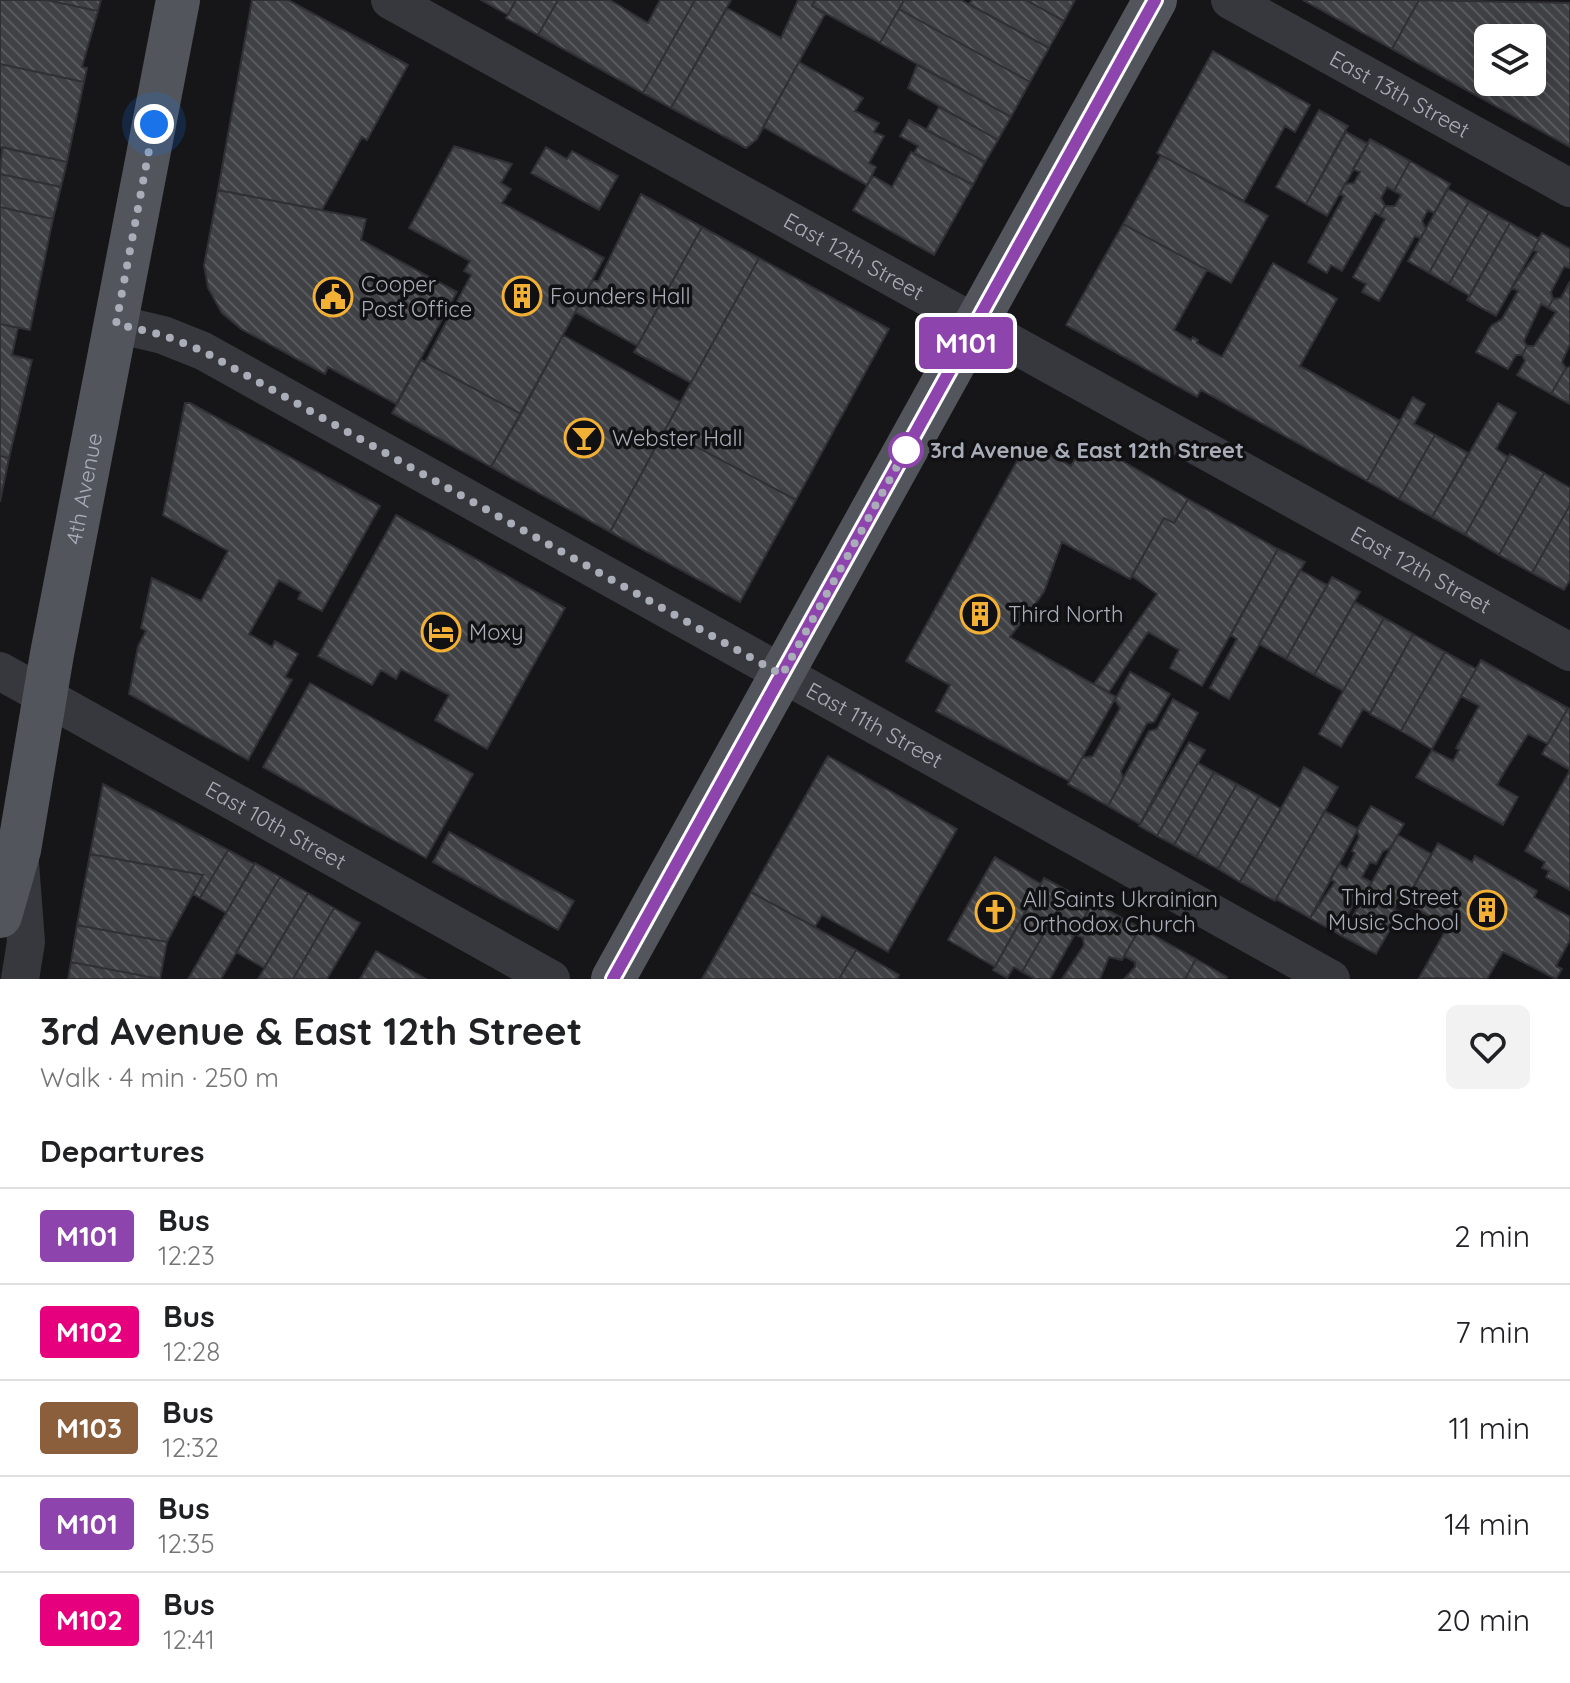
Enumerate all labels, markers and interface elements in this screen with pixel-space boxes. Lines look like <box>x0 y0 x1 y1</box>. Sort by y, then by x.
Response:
map controls <box>1474 24 1546 96</box>
button: layers <box>1474 24 1546 96</box>
street label: East 13th Street <box>1325 44 1475 144</box>
your location <box>134 104 174 144</box>
street label: East 12th Street <box>779 206 929 306</box>
place label: Cooper Post Office <box>361 270 472 323</box>
building icon: Founders Hall <box>501 275 543 317</box>
public building icon: Cooper Post Office <box>312 276 354 318</box>
place label: Founders Hall <box>550 282 691 310</box>
line badge: M101 <box>910 317 1022 369</box>
text: M101 <box>935 325 997 360</box>
bar icon: Webster Hall <box>563 417 605 459</box>
place label: Webster Hall <box>612 424 743 452</box>
street label: 4th Avenue <box>59 430 108 547</box>
marker: 3rd Avenue & East 12th Street <box>889 433 923 467</box>
place label: 3rd Avenue & East 12th Street <box>930 436 1244 464</box>
street label: East 12th Street <box>1346 520 1496 620</box>
building icon: Third North <box>959 593 1001 635</box>
place label: Third North <box>1008 600 1124 628</box>
hotel icon: Moxy <box>420 611 462 653</box>
place label: Moxy <box>469 618 523 646</box>
street label: East 11th Street <box>801 676 948 774</box>
street label: East 10th Street <box>200 775 351 876</box>
place label: Third Street Music School <box>1328 883 1459 936</box>
place label: All Saints Ukrainian Orthodox Church <box>1023 885 1218 938</box>
building icon: Third Street Music School <box>1466 889 1508 931</box>
church icon: All Saints Ukrainian Orthodox Church <box>974 891 1016 933</box>
button: heart <box>1446 1005 1530 1089</box>
text: 3rd Avenue & East 12th Street <box>40 1007 582 1055</box>
text: Walk · 4 min · 250 m <box>40 1061 279 1094</box>
text: Departures <box>40 1132 205 1170</box>
text: Bus <box>158 1201 210 1239</box>
text: 2 min <box>1454 1217 1530 1255</box>
text: M101 <box>56 1218 118 1253</box>
text: 12:23 <box>158 1239 215 1272</box>
text: Bus <box>163 1297 215 1335</box>
text: 7 min <box>1455 1313 1530 1351</box>
text: M102 <box>56 1314 123 1349</box>
text: 12:28 <box>163 1335 220 1368</box>
text: Bus <box>162 1393 214 1431</box>
text: 11 min <box>1448 1409 1530 1447</box>
text: M103 <box>56 1410 122 1445</box>
text: 12:32 <box>162 1431 219 1464</box>
text: Bus <box>158 1489 210 1527</box>
text: 14 min <box>1444 1505 1530 1543</box>
text: M101 <box>56 1506 118 1541</box>
text: 12:35 <box>158 1527 215 1560</box>
text: Bus <box>163 1585 215 1623</box>
text: 20 min <box>1436 1601 1530 1639</box>
text: M102 <box>56 1602 123 1637</box>
text: 12:41 <box>163 1623 215 1656</box>

